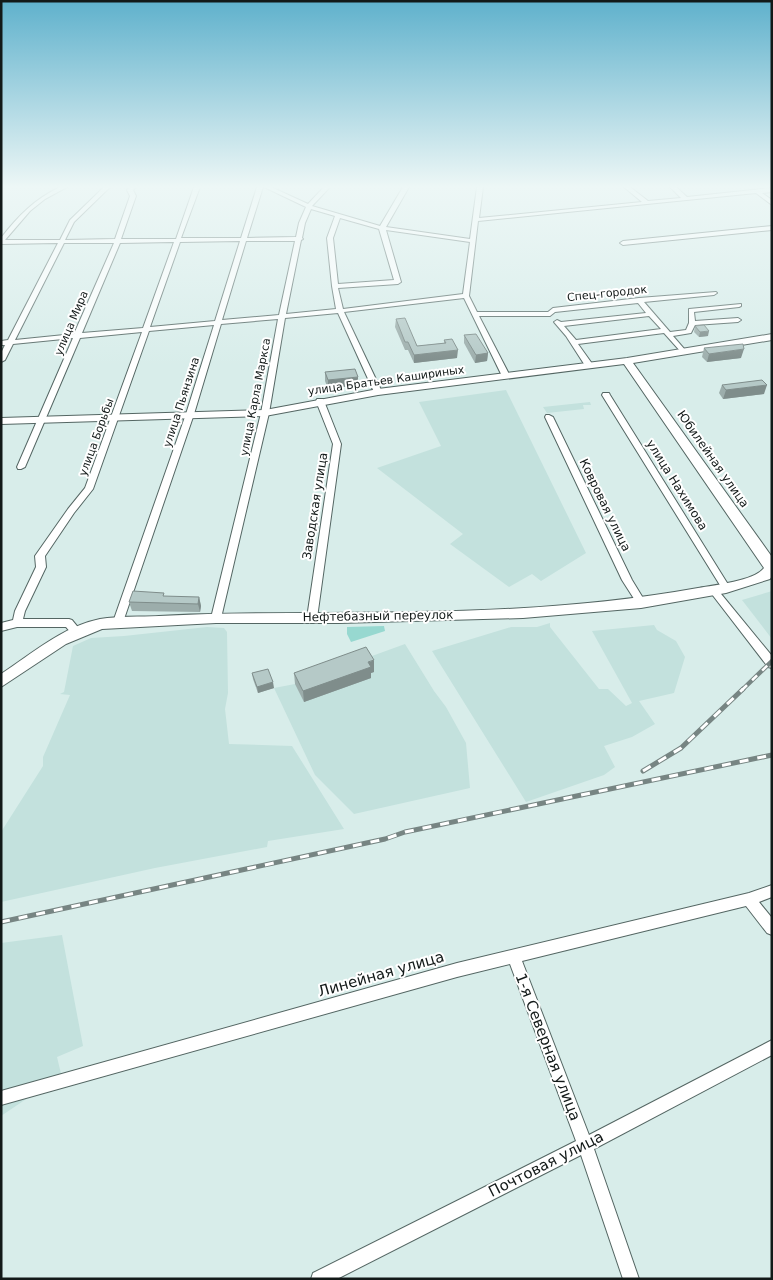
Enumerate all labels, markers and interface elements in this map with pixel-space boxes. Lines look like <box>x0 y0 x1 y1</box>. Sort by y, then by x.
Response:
street label: Спец-городок <box>566 283 648 304</box>
street label: улица Мира <box>52 289 91 357</box>
street label: улица Карла Маркса <box>238 337 273 457</box>
street label: улица Пьянзина <box>161 355 202 449</box>
street label: улица Братьев Кашириных <box>307 363 465 398</box>
street label: улица Борьбы <box>76 397 117 478</box>
street label: Юбилейная улица <box>674 408 752 510</box>
street label: улица Нахимова <box>644 437 710 533</box>
street label: Заводская улица <box>300 452 330 560</box>
street label: Ковровая улица <box>576 456 634 554</box>
street label: Нефтебазный переулок <box>303 608 453 624</box>
street label: Линейная улица <box>316 947 446 1001</box>
street label: 1-я Северная улица <box>512 971 584 1123</box>
street label: Почтовая улица <box>485 1127 607 1201</box>

